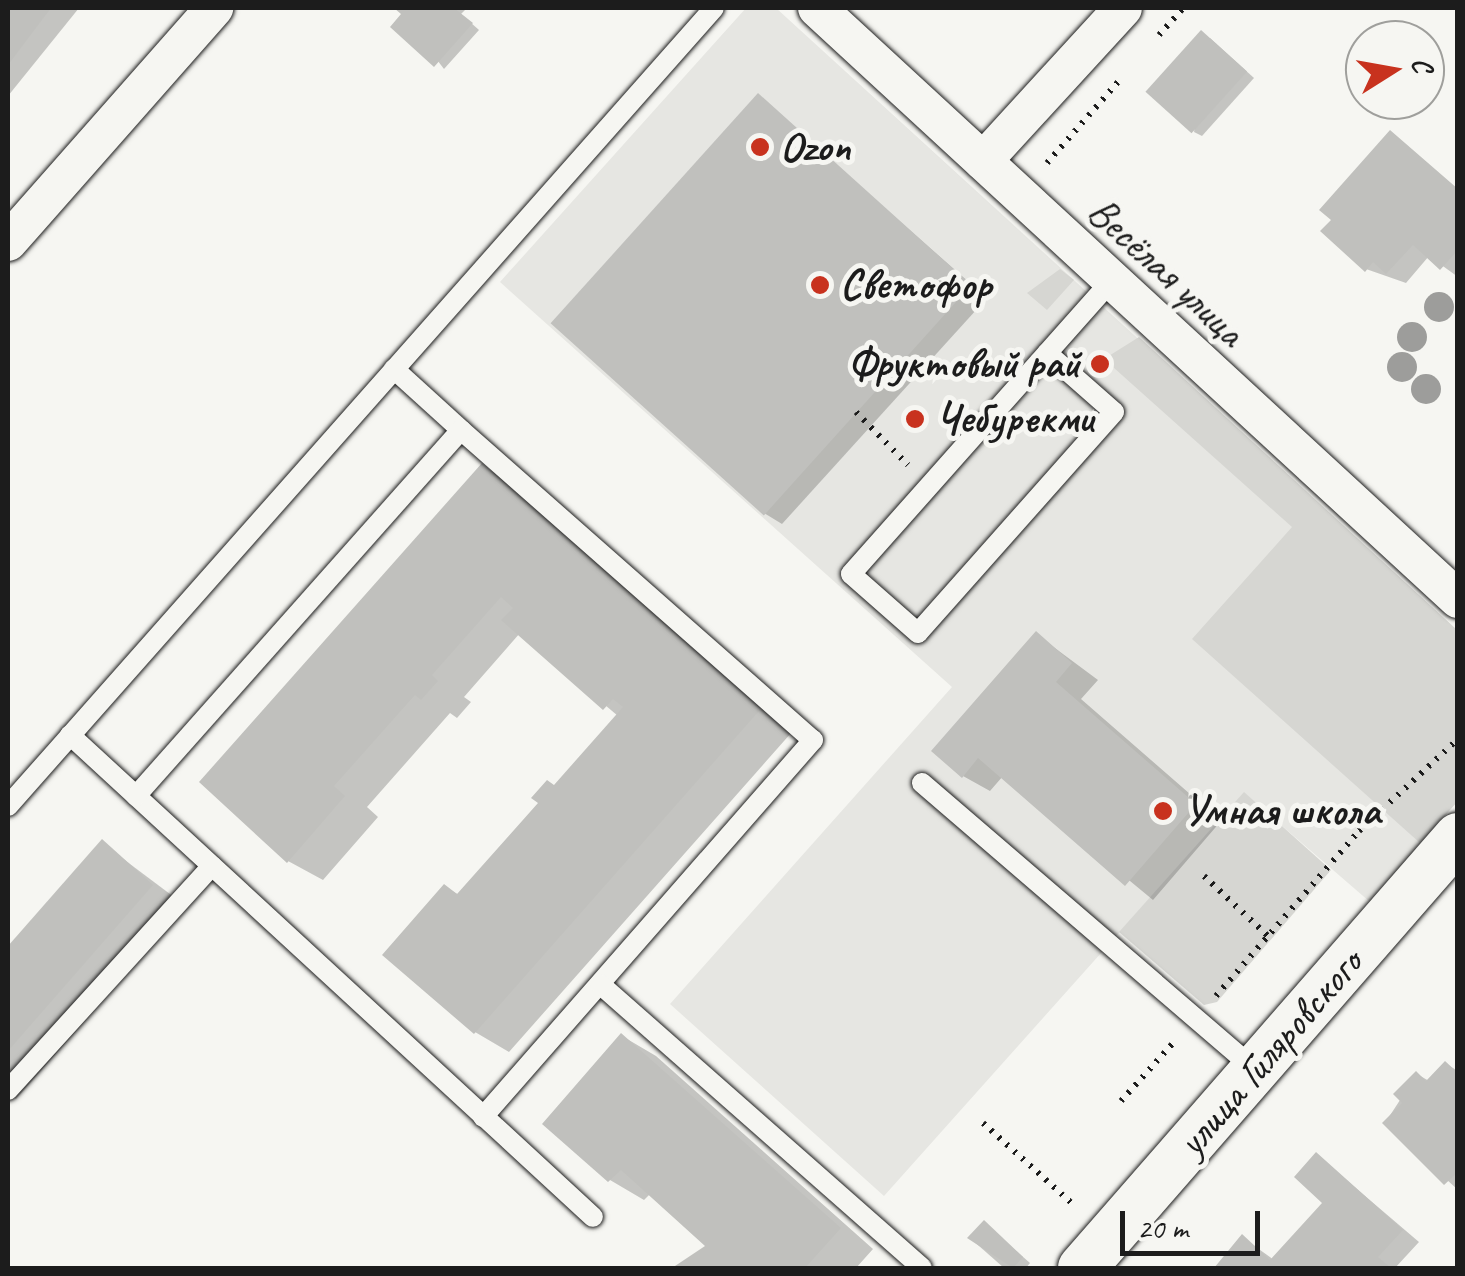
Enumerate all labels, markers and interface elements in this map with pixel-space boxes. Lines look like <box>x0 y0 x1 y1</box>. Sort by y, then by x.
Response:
north arrow <box>1345 20 1445 120</box>
text: С <box>1404 54 1441 75</box>
place label: Ozon <box>780 122 850 172</box>
marker: Ozon <box>749 136 771 158</box>
street label: Весёлая улица <box>1075 185 1257 359</box>
place label: Светофор <box>840 260 991 310</box>
marker: Светофор <box>809 274 831 296</box>
place label: Фруктовый рай <box>848 339 1080 389</box>
marker: Фруктовый рай <box>1089 353 1111 375</box>
place label: Чебурекми <box>935 394 1093 444</box>
marker: Чебурекми <box>904 408 926 430</box>
place label: Умная школа <box>1183 786 1378 836</box>
marker: Умная школа <box>1152 800 1174 822</box>
street label: улица Гиляровского <box>1166 939 1374 1167</box>
scale bar <box>1125 1191 1265 1253</box>
text: 20 m <box>1137 1209 1188 1247</box>

